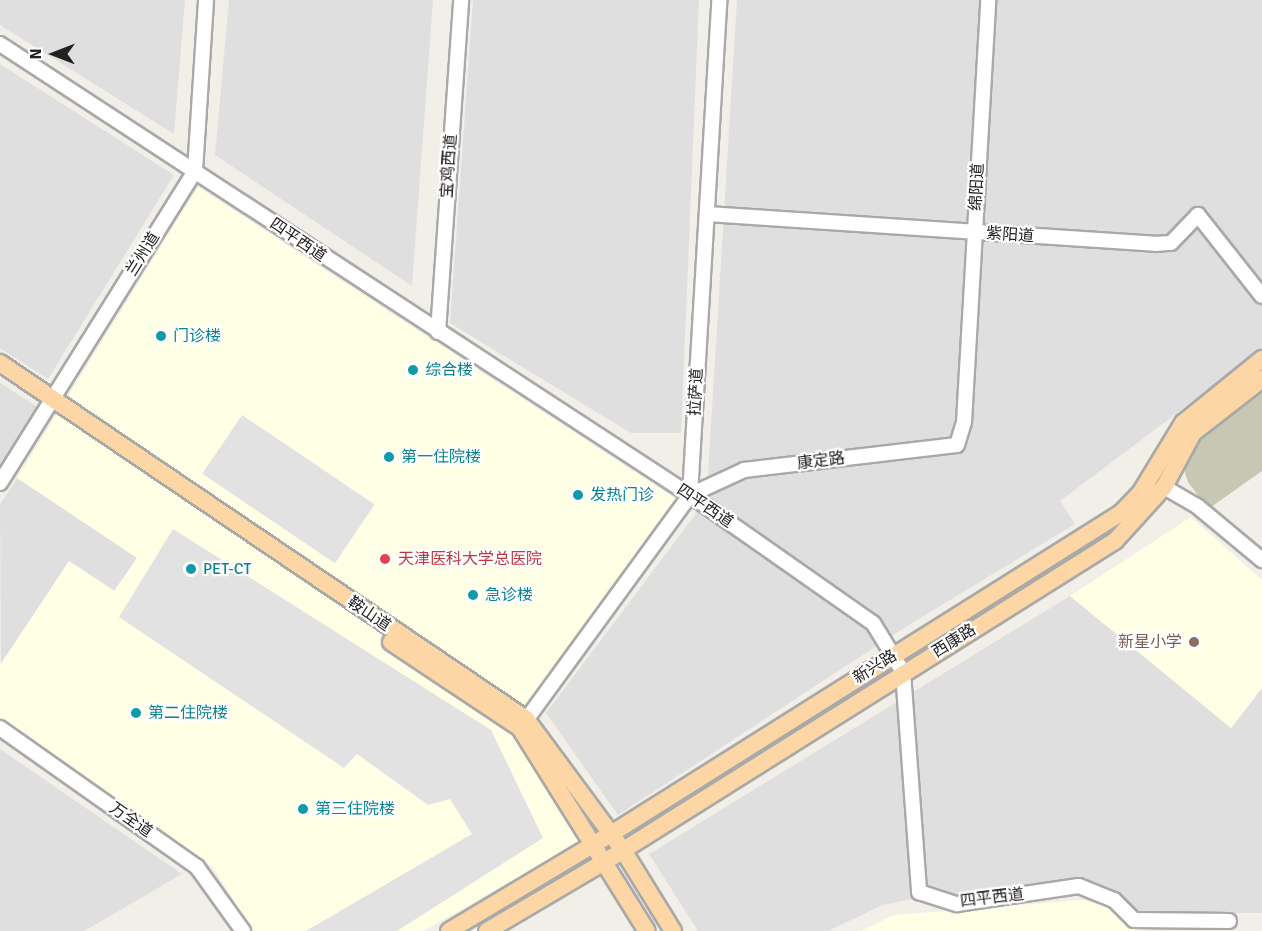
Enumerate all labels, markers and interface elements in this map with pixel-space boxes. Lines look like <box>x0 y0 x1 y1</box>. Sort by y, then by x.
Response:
north arrow <box>24 24 84 84</box>
text: N <box>26 48 46 60</box>
street label: 宝鸡西道 <box>437 133 461 199</box>
street label: 绵阳道 <box>966 163 988 211</box>
street label: 四平西道 <box>266 214 330 266</box>
street label: 紫阳道 <box>985 224 1035 246</box>
street label: 兰州道 <box>122 229 164 279</box>
place label: 门诊楼 <box>173 326 221 346</box>
marker: 门诊楼 <box>154 329 168 343</box>
place label: 综合楼 <box>425 360 473 380</box>
marker: 综合楼 <box>406 363 420 377</box>
street label: 拉萨道 <box>685 368 707 416</box>
place label: 第一住院楼 <box>401 447 481 467</box>
street label: 康定路 <box>796 449 846 473</box>
marker: 第一住院楼 <box>382 450 396 464</box>
street label: 四平西道 <box>673 480 737 532</box>
place label: 发热门诊 <box>590 485 654 505</box>
marker: 发热门诊 <box>571 488 585 502</box>
place label: 天津医科大学总医院 <box>398 549 542 569</box>
marker: 天津医科大学总医院 <box>376 550 394 568</box>
place label: PET-CT <box>203 559 251 579</box>
marker: PET-CT <box>184 562 198 576</box>
place label: 急诊楼 <box>485 585 533 605</box>
marker: 急诊楼 <box>466 588 480 602</box>
street label: 鞍山道 <box>344 593 394 635</box>
street label: 西康路 <box>929 620 979 662</box>
place label: 新星小学 <box>1118 632 1182 652</box>
marker: 新星小学 <box>1187 635 1201 649</box>
street label: 新兴路 <box>850 646 900 688</box>
place label: 第二住院楼 <box>148 703 228 723</box>
marker: 第二住院楼 <box>129 706 143 720</box>
street label: 万全道 <box>106 798 156 842</box>
place label: 第三住院楼 <box>315 799 395 819</box>
marker: 第三住院楼 <box>296 802 310 816</box>
street label: 四平西道 <box>959 885 1025 911</box>

